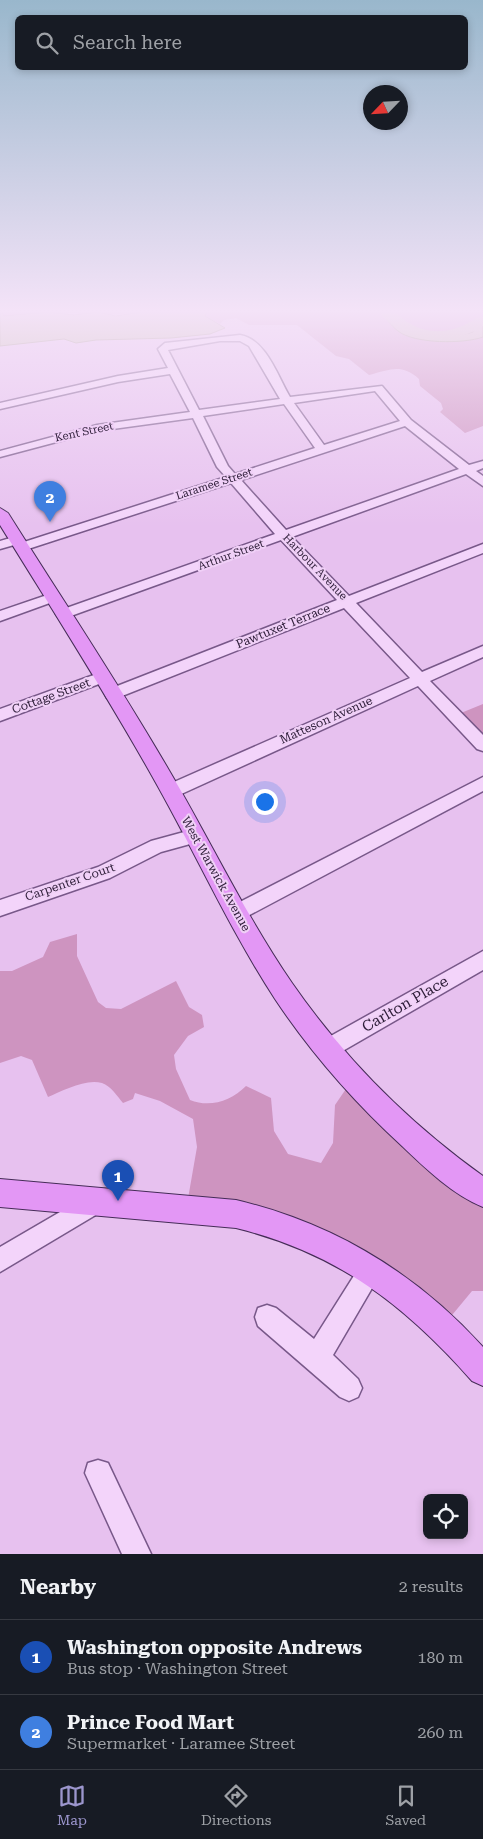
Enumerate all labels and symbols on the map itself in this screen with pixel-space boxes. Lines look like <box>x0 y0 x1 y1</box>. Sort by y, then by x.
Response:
north arrow <box>363 85 408 130</box>
street label: Kent Street <box>54 419 114 445</box>
street label: Laramee Street <box>174 465 254 503</box>
pin: 2 <box>34 481 66 522</box>
street label: Harbour Avenue <box>280 531 350 603</box>
street label: Arthur Street <box>196 537 266 573</box>
street label: Pawtuxet Terrace <box>234 601 332 651</box>
street label: Cottage Street <box>10 675 92 717</box>
street label: Matteson Avenue <box>277 693 375 747</box>
your location <box>252 789 278 815</box>
street label: West Warwick Avenue <box>179 814 254 934</box>
street label: Carpenter Court <box>23 860 117 904</box>
street label: Carlton Place <box>359 972 451 1036</box>
pin: 1 <box>102 1160 134 1201</box>

